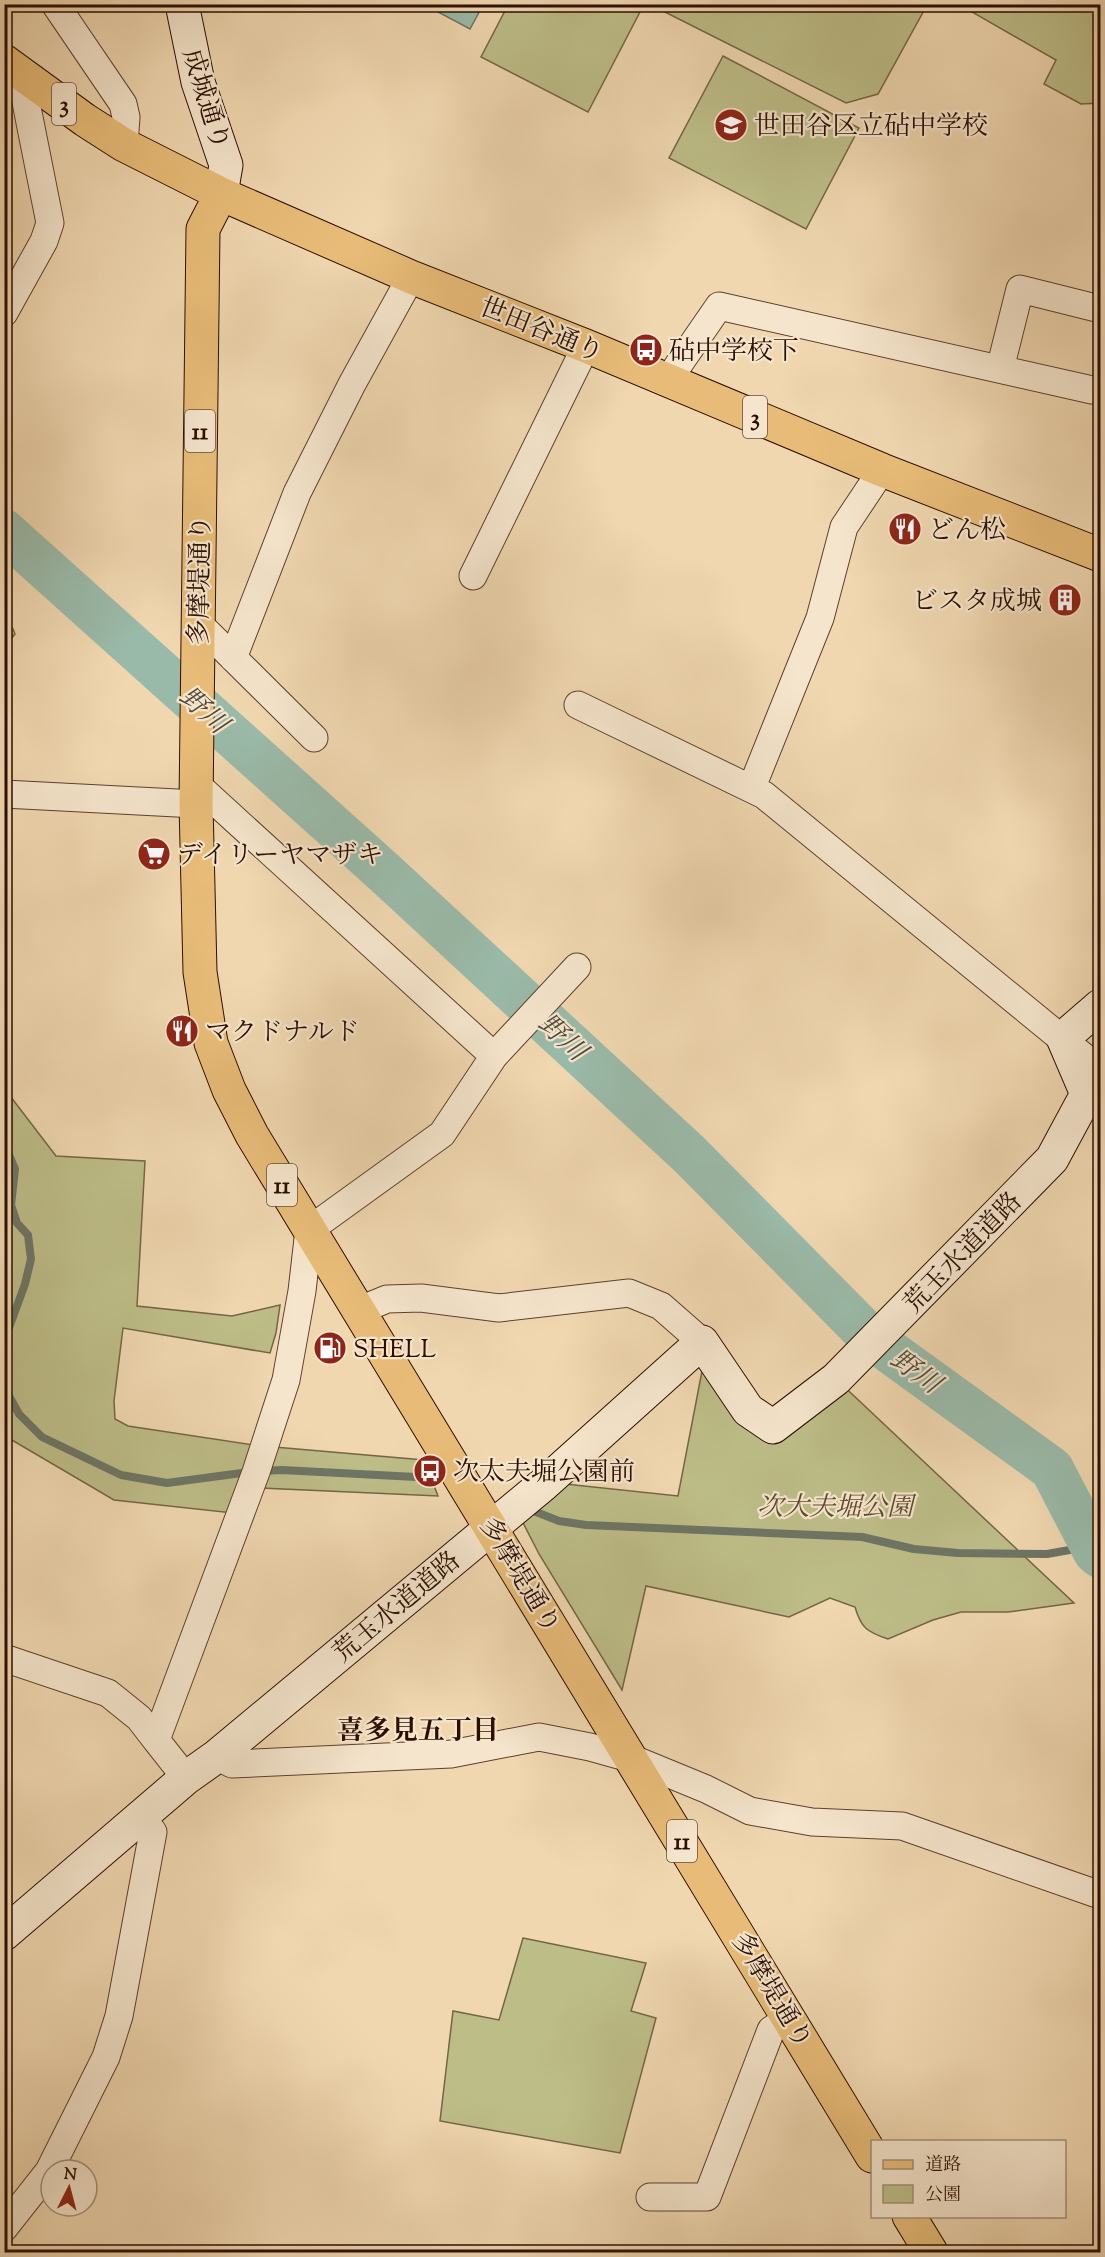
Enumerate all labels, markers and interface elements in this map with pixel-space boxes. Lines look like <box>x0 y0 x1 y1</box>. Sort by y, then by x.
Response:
street label: 成城通り <box>172 45 238 155</box>
road number: 3 <box>52 83 76 125</box>
school or university icon: 世田谷区立砧中学校 <box>713 107 749 143</box>
place label: 世田谷区立砧中学校 <box>754 109 988 146</box>
street label: 世田谷通り <box>474 290 608 373</box>
bus stop icon: 砧中学校下 <box>628 332 664 368</box>
place label: 砧中学校下 <box>669 334 799 371</box>
road number: 3 <box>743 396 767 438</box>
road number: 11 <box>185 410 215 452</box>
restaurant icon: どん松 <box>887 511 923 547</box>
place label: どん松 <box>928 513 1006 550</box>
street label: 多摩堤通り <box>182 515 221 645</box>
building icon: ビスタ成城 <box>1047 582 1083 618</box>
place label: ビスタ成城 <box>912 584 1042 621</box>
water label: 野川 <box>169 679 238 746</box>
supermarket icon: デイリーヤマザキ <box>136 836 172 872</box>
place label: デイリーヤマザキ <box>177 838 383 875</box>
water label: 野川 <box>528 1006 597 1074</box>
restaurant icon: マクドナルド <box>164 1013 200 1049</box>
place label: マクドナルド <box>205 1015 360 1052</box>
road number: 11 <box>267 1164 297 1206</box>
street label: 荒玉水道道路 <box>896 1185 1031 1323</box>
fuel station icon: SHELL <box>312 1330 348 1366</box>
place label: SHELL <box>353 1332 436 1369</box>
water label: 野川 <box>881 1341 950 1406</box>
bus stop icon: 次太夫堀公園前 <box>412 1453 448 1489</box>
place label: 次太夫堀公園前 <box>453 1455 635 1492</box>
park label: 次大夫堀公園 <box>757 1490 917 1527</box>
street label: 多摩堤通り <box>470 1511 568 1642</box>
street label: 荒玉水道道路 <box>326 1544 469 1672</box>
district label: 喜多見五丁目 <box>337 1713 499 1752</box>
road number: 11 <box>667 1820 697 1862</box>
street label: 多摩堤通り <box>722 1926 820 2057</box>
legend <box>871 2140 1066 2218</box>
text: 道路 <box>925 2153 961 2179</box>
north arrow <box>39 2158 99 2218</box>
text: N <box>63 2163 78 2188</box>
text: 公園 <box>925 2183 961 2209</box>

